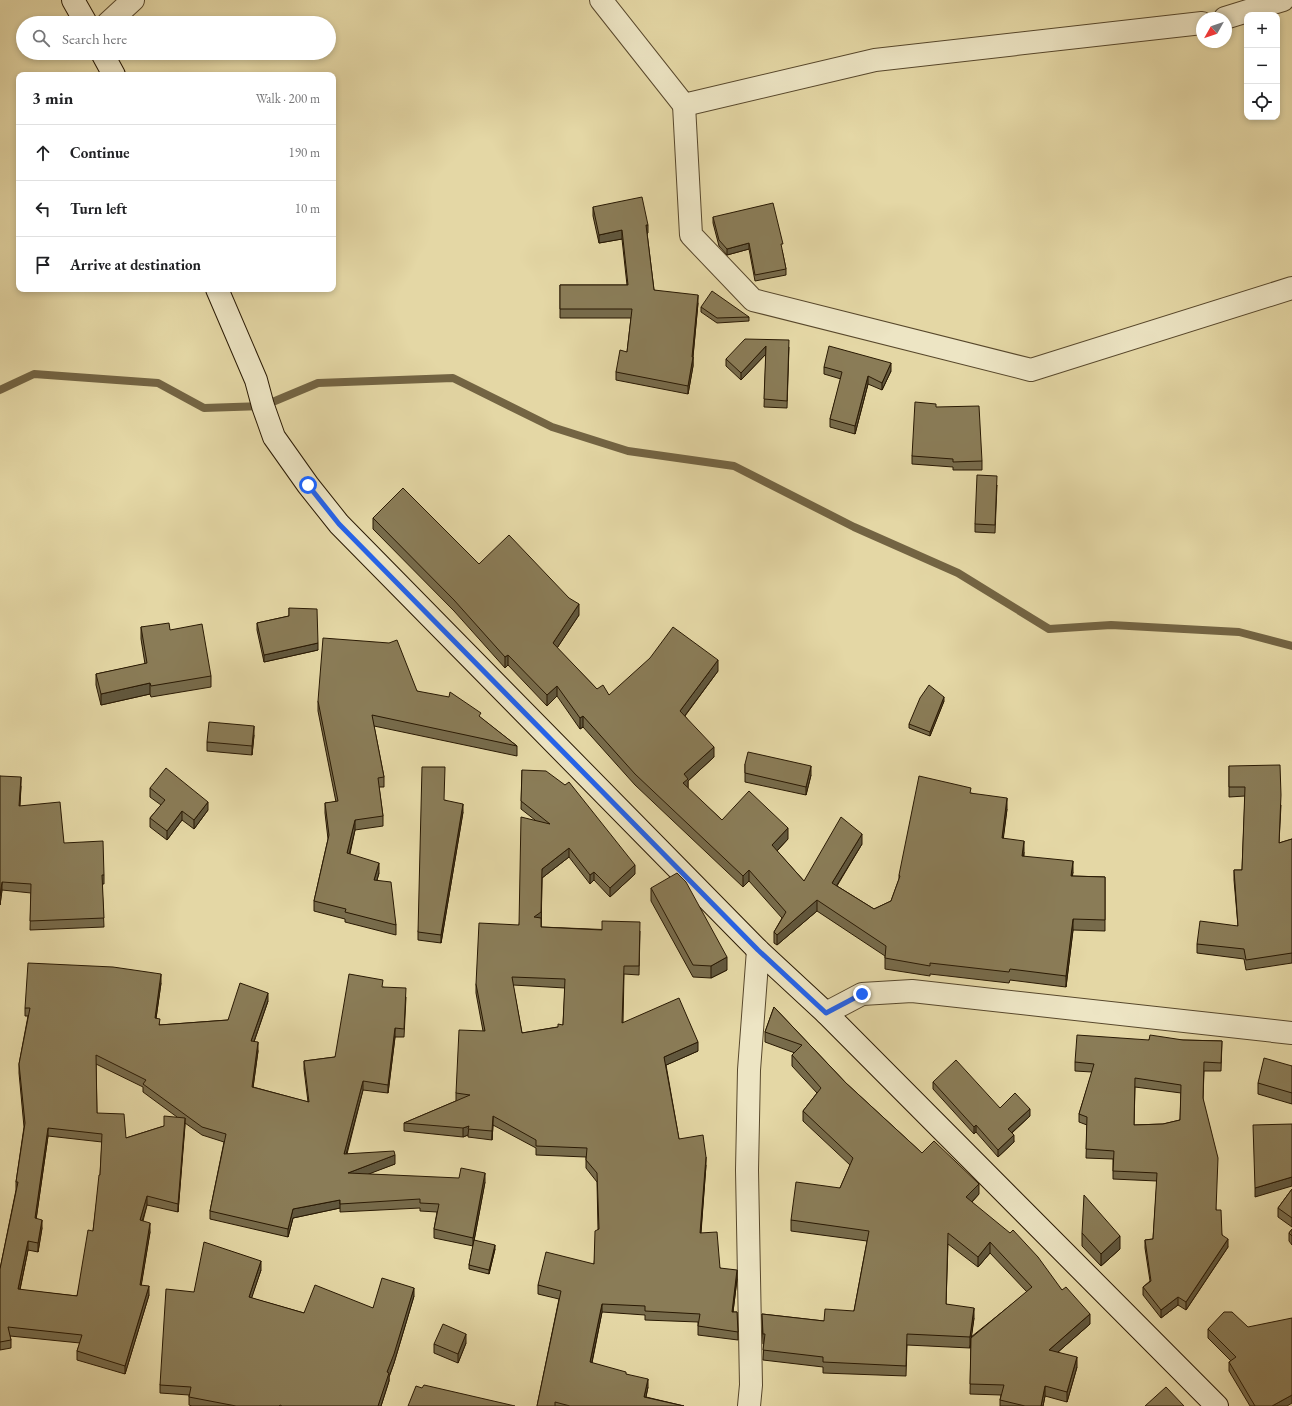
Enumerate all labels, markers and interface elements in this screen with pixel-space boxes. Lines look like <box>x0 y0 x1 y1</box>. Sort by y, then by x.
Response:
north arrow <box>1196 12 1232 48</box>
map controls <box>1244 12 1280 120</box>
button: + <box>1244 12 1280 48</box>
search box <box>16 16 336 60</box>
icon: search <box>30 27 52 49</box>
text: Search here <box>62 29 127 48</box>
button: − <box>1244 48 1280 84</box>
button: locate <box>1244 84 1280 120</box>
text: 3 min <box>32 87 73 109</box>
text: Walk · 200 m <box>256 90 320 107</box>
icon: ahead <box>32 142 54 164</box>
text: Continue <box>70 143 130 162</box>
text: 190 m <box>289 144 320 161</box>
icon: left <box>32 198 54 220</box>
text: Turn left <box>70 199 127 218</box>
text: 10 m <box>295 200 320 217</box>
icon: arrive <box>32 254 54 276</box>
text: Arrive at destination <box>70 255 201 274</box>
route start <box>299 476 317 494</box>
route end <box>853 985 871 1003</box>

